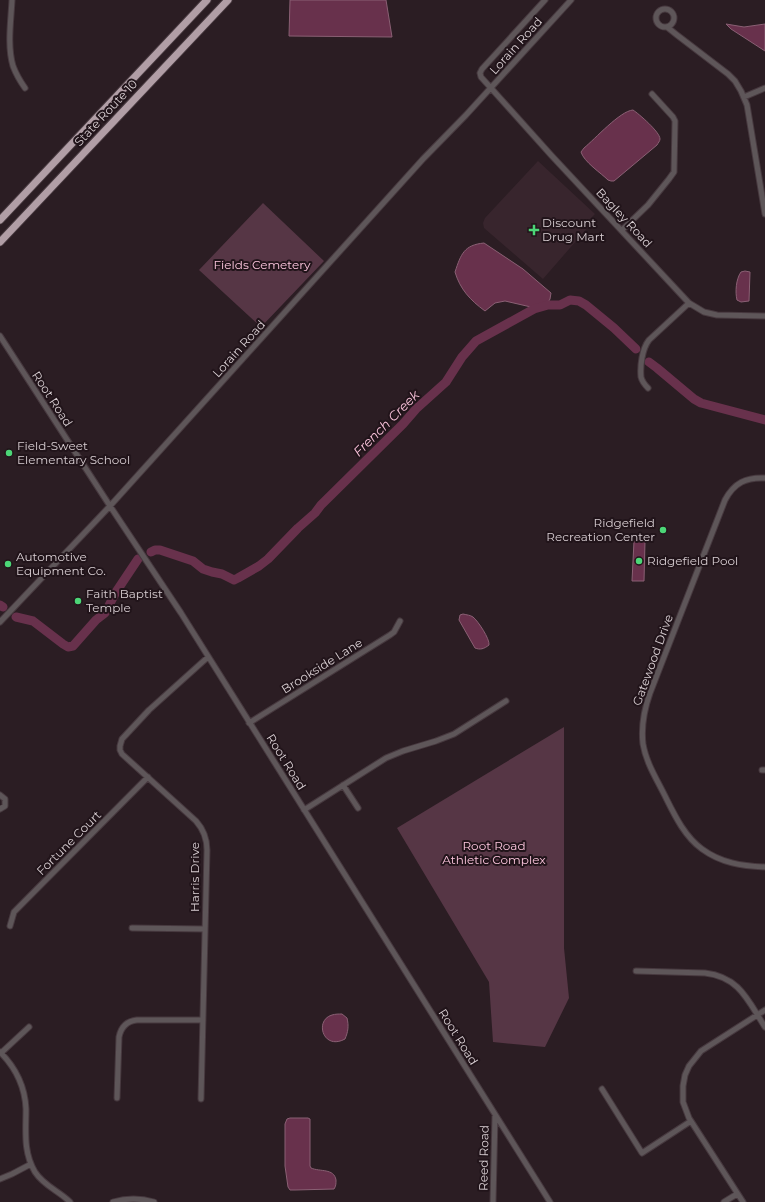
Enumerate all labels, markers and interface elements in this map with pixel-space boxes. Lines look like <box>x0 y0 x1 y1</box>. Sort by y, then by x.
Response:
street label: Lorain Road <box>486 14 545 77</box>
street label: State Route 10 <box>71 76 140 149</box>
street label: Bagley Road <box>593 185 656 250</box>
place label: Discount Drug Mart <box>542 215 605 244</box>
marker: Discount Drug Mart <box>529 225 539 235</box>
park label: Fields Cemetery <box>213 257 311 272</box>
street label: Lorain Road <box>209 317 268 380</box>
street label: Root Road <box>29 368 76 429</box>
water label: French Creek <box>350 386 423 459</box>
place label: Field-Sweet Elementary School <box>17 438 130 467</box>
marker: Field-Sweet Elementary School <box>4 448 14 458</box>
place label: Ridgefield Recreation Center <box>546 515 655 544</box>
marker: Ridgefield Recreation Center <box>658 525 668 535</box>
place label: Automotive Equipment Co. <box>16 549 106 578</box>
place label: Ridgefield Pool <box>647 553 738 568</box>
marker: Ridgefield Pool <box>634 556 644 566</box>
marker: Automotive Equipment Co. <box>3 559 13 569</box>
place label: Faith Baptist Temple <box>86 586 163 615</box>
marker: Faith Baptist Temple <box>73 596 83 606</box>
street label: Gatewood Drive <box>629 612 676 708</box>
street label: Brookside Lane <box>278 635 365 697</box>
street label: Root Road <box>263 731 310 792</box>
street label: Fortune Court <box>33 807 104 878</box>
park label: Root Road Athletic Complex <box>442 838 546 867</box>
street label: Harris Drive <box>187 842 202 912</box>
street label: Root Road <box>435 1006 482 1067</box>
street label: Reed Road <box>475 1125 492 1191</box>

